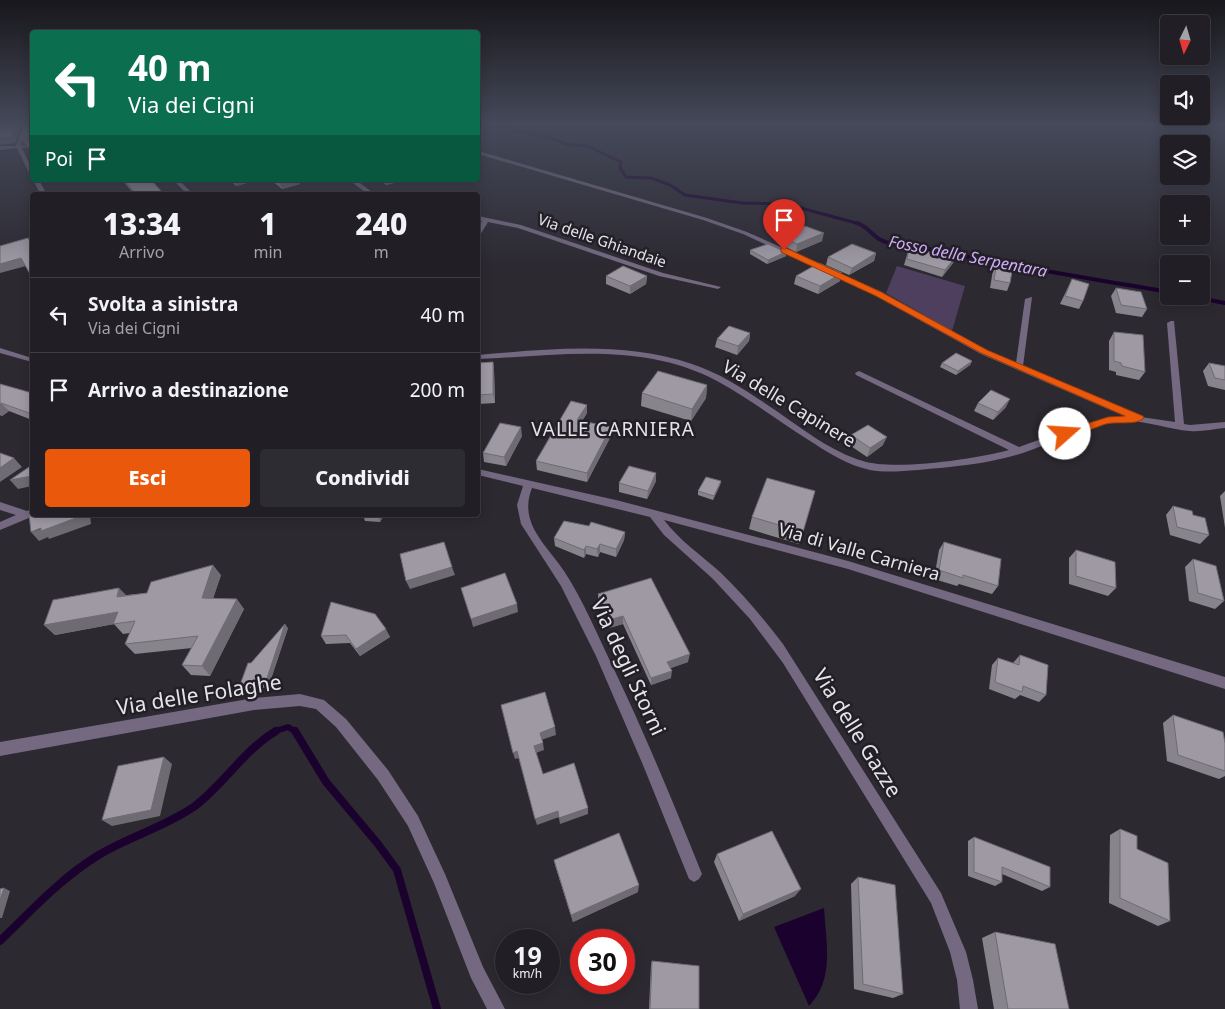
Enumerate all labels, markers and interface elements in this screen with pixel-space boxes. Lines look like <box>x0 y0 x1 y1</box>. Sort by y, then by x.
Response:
north arrow <box>1160 15 1210 65</box>
map controls <box>1160 15 1210 305</box>
text: 40 m <box>128 44 211 91</box>
icon: left <box>45 50 110 115</box>
button: sound <box>1160 75 1210 125</box>
text: Via dei Cigni <box>128 89 255 119</box>
button: layers <box>1160 135 1210 185</box>
icon: arrive <box>83 145 111 173</box>
text: Poi <box>45 146 73 172</box>
button: + <box>1160 195 1210 245</box>
pin <box>763 199 805 250</box>
text: 13:34 <box>103 203 181 244</box>
text: 1 <box>259 203 277 244</box>
text: 240 <box>355 203 407 244</box>
icon: arrive <box>770 206 798 234</box>
street label: Via delle Ghiandaie <box>535 209 669 271</box>
water label: Fosso della Serpentara <box>887 230 1049 282</box>
text: Arrivo <box>119 241 164 263</box>
text: min <box>253 241 282 263</box>
text: m <box>374 241 389 263</box>
button: − <box>1160 255 1210 305</box>
text: Svolta a sinistra <box>88 291 238 317</box>
icon: left <box>45 301 73 329</box>
text: 40 m <box>421 302 465 328</box>
text: Via dei Cigni <box>88 317 180 339</box>
street label: Via delle Capinere <box>719 354 861 452</box>
icon: arrive <box>45 376 73 404</box>
text: Arrivo a destinazione <box>88 377 289 403</box>
text: 200 m <box>410 377 465 403</box>
position arrow <box>1038 407 1090 459</box>
district label: VALLE CARNIERA <box>531 416 695 442</box>
button: Esci <box>45 449 250 507</box>
button: Condividi <box>260 449 465 507</box>
street label: Via di Valle Carniera <box>776 516 943 586</box>
street label: Via degli Storni <box>585 594 673 740</box>
street label: Via delle Gazze <box>807 663 909 802</box>
street label: Via delle Folaghe <box>114 667 283 721</box>
speed limit sign: 30 <box>570 929 635 994</box>
text: 19 <box>513 938 542 972</box>
text: km/h <box>513 965 542 982</box>

